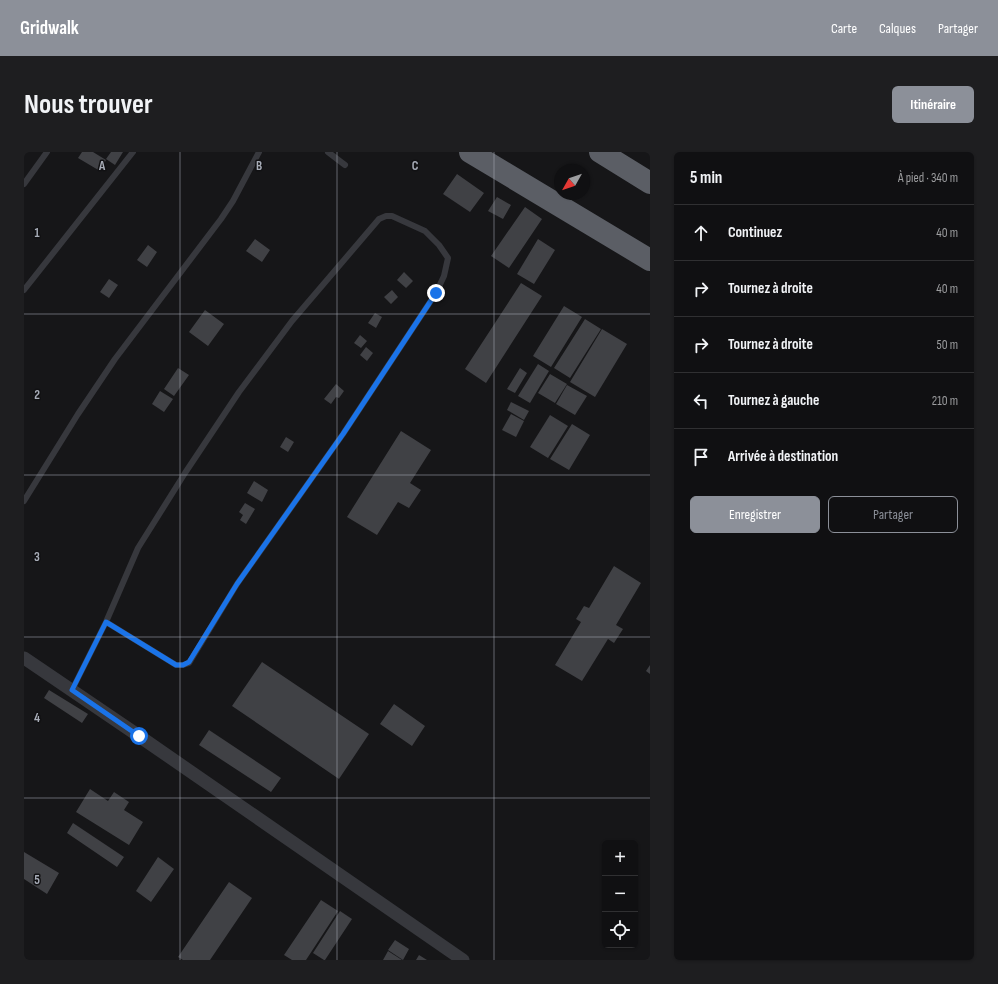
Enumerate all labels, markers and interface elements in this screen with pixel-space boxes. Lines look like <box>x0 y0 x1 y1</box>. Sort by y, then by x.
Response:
text: Gridwalk <box>20 17 79 40</box>
text: Carte <box>831 20 857 37</box>
text: Calques <box>879 20 916 37</box>
text: Partager <box>938 20 978 37</box>
button: Itinéraire <box>892 86 974 123</box>
text: Nous trouver <box>24 88 153 121</box>
text: A <box>98 158 106 174</box>
text: B <box>256 158 262 174</box>
text: C <box>412 158 419 174</box>
north arrow <box>554 164 590 200</box>
text: 5 min <box>690 168 722 188</box>
text: À pied · 340 m <box>898 170 958 186</box>
icon: ahead <box>690 222 712 244</box>
text: Continuez <box>728 223 782 242</box>
text: 1 <box>34 225 40 241</box>
text: 40 m <box>936 225 958 241</box>
icon: right <box>690 278 712 300</box>
text: Tournez à droite <box>728 279 813 298</box>
text: 40 m <box>936 281 958 297</box>
route end <box>427 284 445 302</box>
icon: right <box>690 334 712 356</box>
text: Tournez à droite <box>728 335 813 354</box>
text: 50 m <box>937 337 958 353</box>
text: 2 <box>34 387 40 403</box>
icon: left <box>690 390 712 412</box>
text: Tournez à gauche <box>728 391 819 410</box>
text: 210 m <box>932 393 958 409</box>
icon: arrive <box>690 446 712 468</box>
text: Arrivée à destination <box>728 447 838 466</box>
button: Enregistrer <box>690 496 820 533</box>
button: Partager <box>828 496 958 533</box>
text: 3 <box>34 549 40 565</box>
text: 4 <box>34 710 40 726</box>
route start <box>130 727 148 745</box>
map controls <box>602 840 638 948</box>
button: + <box>602 840 638 876</box>
text: 5 <box>34 872 40 888</box>
button: − <box>602 876 638 912</box>
button: locate <box>602 912 638 948</box>

